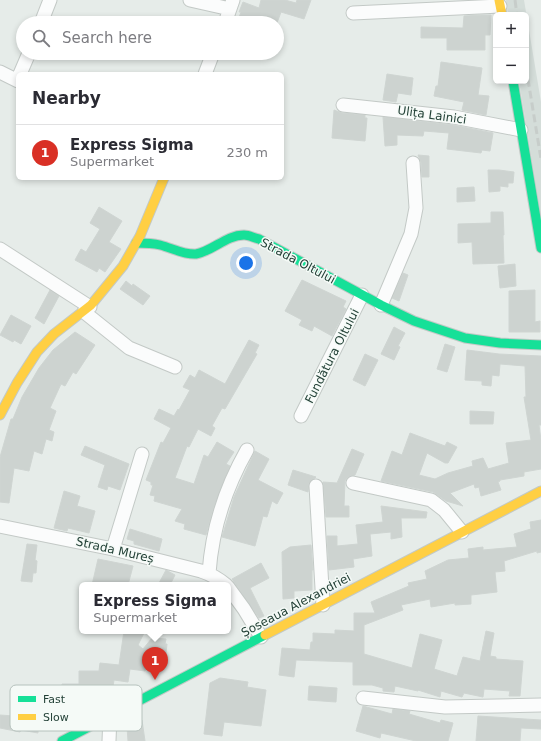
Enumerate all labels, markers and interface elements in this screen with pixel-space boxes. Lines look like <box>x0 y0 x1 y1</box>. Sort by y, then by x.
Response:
map controls <box>493 12 529 84</box>
button: + <box>493 12 529 48</box>
search box <box>16 16 284 60</box>
icon: search <box>30 27 52 49</box>
text: Search here <box>62 29 152 47</box>
button: − <box>493 48 529 84</box>
text: Nearby <box>32 88 101 108</box>
street label: Ulița Lainici <box>397 103 467 127</box>
text: Express Sigma <box>70 136 194 154</box>
text: 1 <box>40 145 50 160</box>
text: 230 m <box>226 145 268 160</box>
text: Supermarket <box>70 154 154 169</box>
street label: Strada Oltului <box>258 235 338 287</box>
your location <box>236 253 256 273</box>
street label: Fundătura Oltului <box>302 306 362 406</box>
street label: Strada Mureș <box>75 534 155 566</box>
street label: Șoseaua Alexandriei <box>239 570 353 640</box>
popup <box>79 582 231 634</box>
text: Express Sigma <box>93 592 217 610</box>
text: Supermarket <box>93 610 177 625</box>
pin: 1 <box>142 647 168 680</box>
legend <box>10 685 142 731</box>
text: Fast <box>43 693 66 706</box>
text: Slow <box>43 711 69 724</box>

